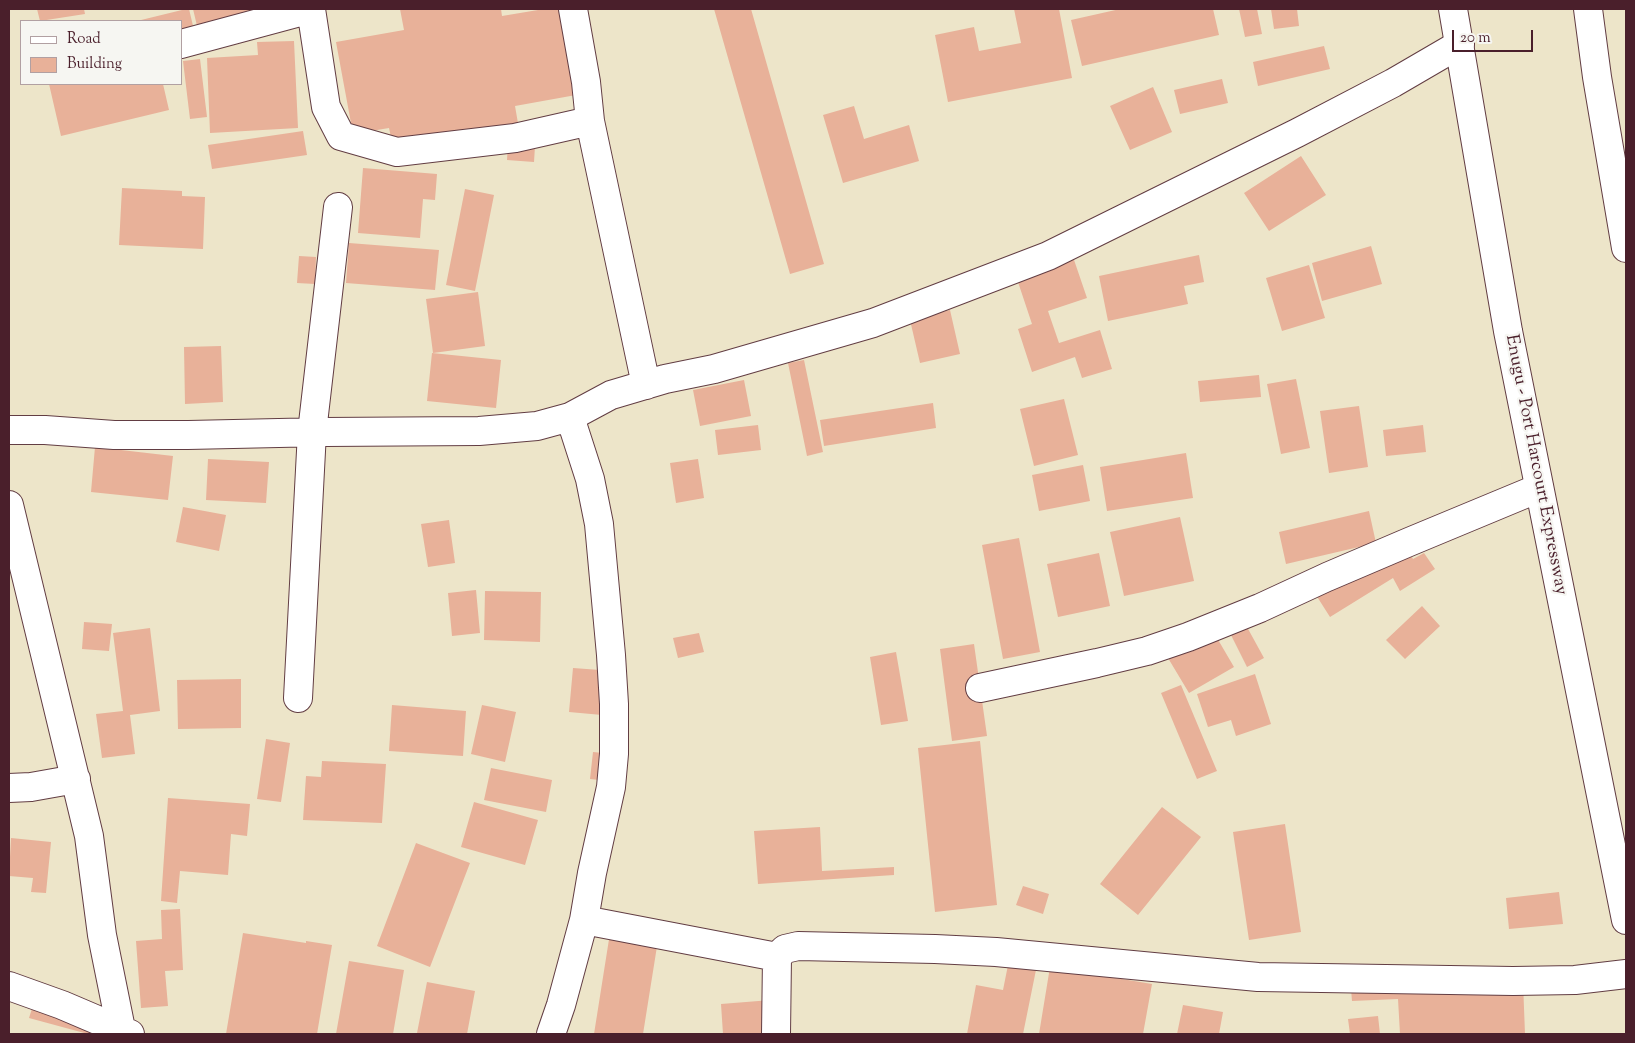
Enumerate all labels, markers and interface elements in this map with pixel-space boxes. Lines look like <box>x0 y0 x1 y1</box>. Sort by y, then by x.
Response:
legend <box>20 20 182 85</box>
scale bar <box>1455 20 1536 52</box>
text: 20 m <box>1460 28 1491 49</box>
text: Road <box>67 29 101 50</box>
text: Building <box>67 54 122 75</box>
street label: Enugu - Port Harcourt Expressway <box>1499 333 1571 597</box>

